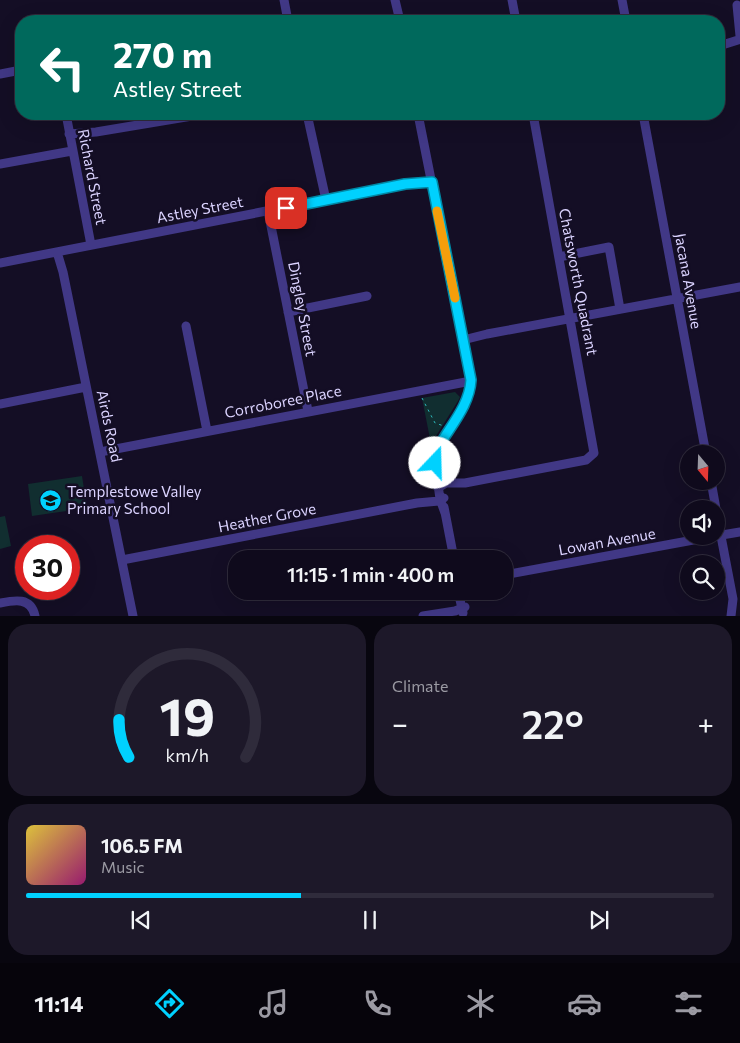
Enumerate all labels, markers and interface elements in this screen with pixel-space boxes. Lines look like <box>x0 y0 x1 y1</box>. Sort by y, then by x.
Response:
text: 270 m <box>113 32 212 75</box>
icon: left <box>30 35 95 100</box>
text: Astley Street <box>113 75 242 102</box>
street label: Richard Street <box>75 127 111 226</box>
pin <box>265 187 307 229</box>
street label: Astley Street <box>155 192 245 226</box>
icon: arrive <box>272 194 300 222</box>
street label: Chatsworth Quadrant <box>556 207 602 357</box>
street label: Jacana Avenue <box>672 232 706 330</box>
street label: Dingley Street <box>285 260 321 358</box>
street label: Corroboree Place <box>223 381 343 421</box>
street label: Airds Road <box>94 388 126 464</box>
position arrow <box>408 436 460 488</box>
north arrow <box>680 445 725 490</box>
map controls <box>680 445 725 600</box>
place label: Templestowe Valley Primary School <box>67 482 202 517</box>
school or university icon: Templestowe Valley Primary School <box>39 489 63 513</box>
street label: Heather Grove <box>216 499 317 535</box>
button: sound <box>680 500 725 545</box>
street label: Lowan Avenue <box>557 524 657 558</box>
speed limit sign: 30 <box>15 535 80 600</box>
button: search <box>680 555 725 600</box>
text: 11:15 · 1 min · 400 m <box>287 563 454 586</box>
text: Climate <box>392 676 448 695</box>
text: 19 <box>159 683 215 747</box>
text: 22° <box>522 700 584 747</box>
text: − <box>392 706 408 740</box>
text: + <box>698 706 714 740</box>
text: km/h <box>165 744 209 766</box>
text: 106.5 FM <box>101 834 183 857</box>
text: Music <box>101 857 145 876</box>
icon: previous <box>127 906 155 934</box>
icon: pause <box>356 906 384 934</box>
icon: next <box>585 906 613 934</box>
icon: directions <box>152 986 187 1021</box>
icon: music <box>256 986 291 1021</box>
icon: phone <box>360 986 395 1021</box>
icon: climate <box>463 986 498 1021</box>
icon: car <box>567 986 602 1021</box>
icon: filters <box>671 986 706 1021</box>
text: 11:14 <box>34 990 84 1017</box>

